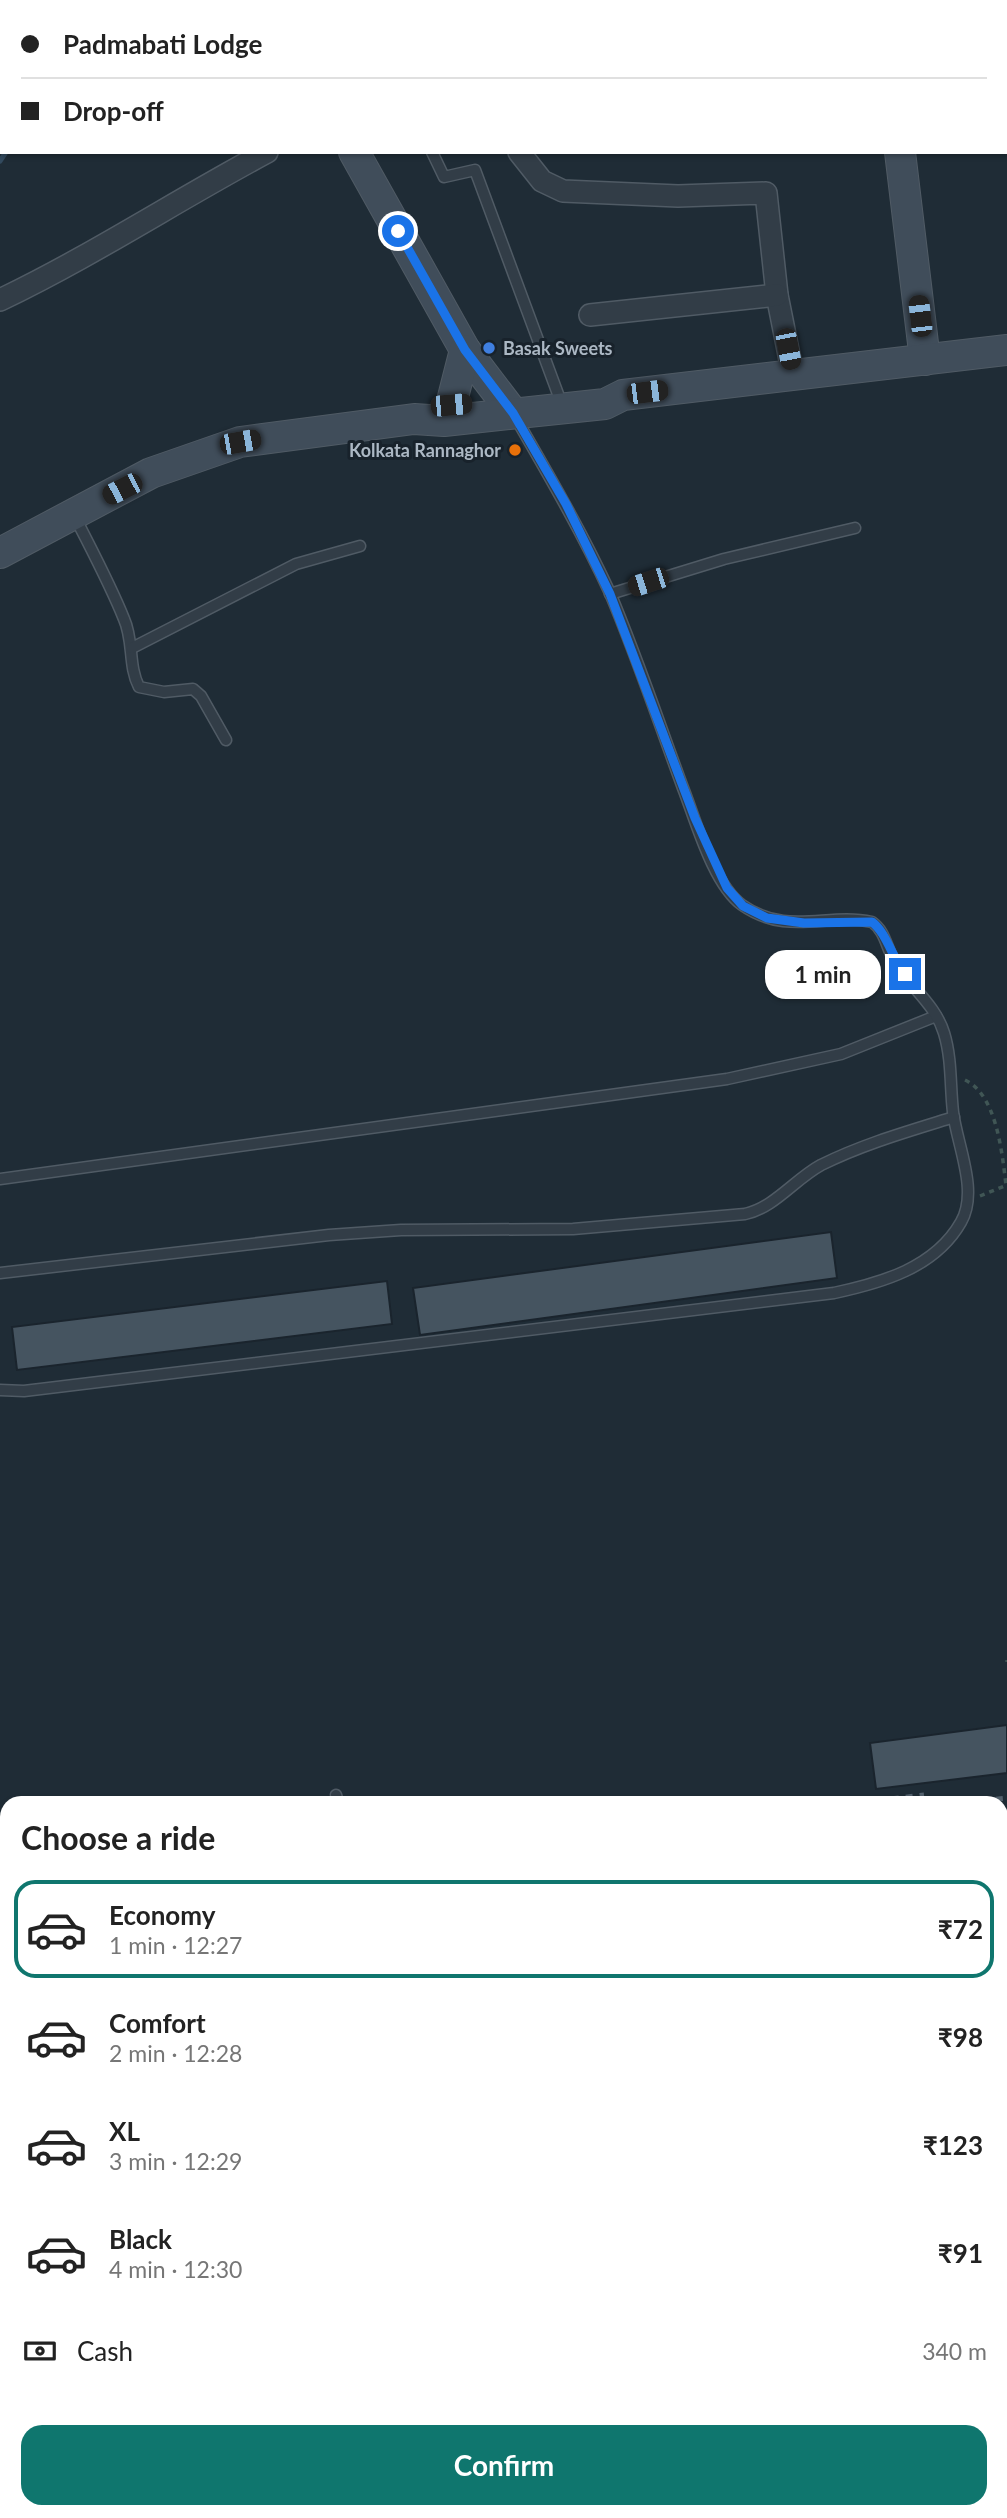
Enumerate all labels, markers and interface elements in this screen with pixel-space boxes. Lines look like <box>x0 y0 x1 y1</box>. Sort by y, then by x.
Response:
text: Padmabati Lodge <box>63 28 262 60</box>
text: Drop-off <box>63 95 164 127</box>
route start <box>382 215 414 247</box>
car <box>908 294 933 338</box>
car <box>774 326 803 372</box>
place label: Basak Sweets <box>503 337 613 359</box>
marker: Basak Sweets <box>481 340 497 356</box>
car <box>625 379 670 405</box>
car <box>430 393 473 417</box>
car <box>218 428 263 456</box>
place label: Kolkata Rannaghor <box>349 439 501 461</box>
marker: Kolkata Rannaghor <box>507 442 523 458</box>
car <box>99 470 146 508</box>
car <box>625 566 672 598</box>
callout: 1 min <box>765 950 880 998</box>
route end <box>889 958 921 990</box>
text: 1 min <box>794 960 852 988</box>
text: Choose a ride <box>21 1818 215 1857</box>
icon: car <box>25 1898 88 1961</box>
text: Economy <box>109 1899 215 1931</box>
text: ₹72 <box>938 1913 983 1945</box>
text: 1 min · 12:27 <box>109 1931 242 1959</box>
icon: car <box>25 2006 88 2069</box>
text: Comfort <box>109 2007 206 2039</box>
text: ₹98 <box>938 2021 983 2053</box>
text: 2 min · 12:28 <box>109 2039 242 2067</box>
icon: car <box>25 2114 88 2177</box>
text: XL <box>109 2115 140 2147</box>
text: ₹123 <box>923 2129 983 2161</box>
text: 3 min · 12:29 <box>109 2147 242 2175</box>
icon: car <box>25 2222 88 2285</box>
text: Black <box>109 2223 172 2255</box>
text: ₹91 <box>938 2237 983 2269</box>
text: 4 min · 12:30 <box>109 2255 242 2283</box>
icon: cash <box>21 2332 59 2370</box>
text: Cash <box>77 2335 133 2367</box>
text: 340 m <box>922 2337 987 2365</box>
button: Confirm <box>21 2425 987 2505</box>

